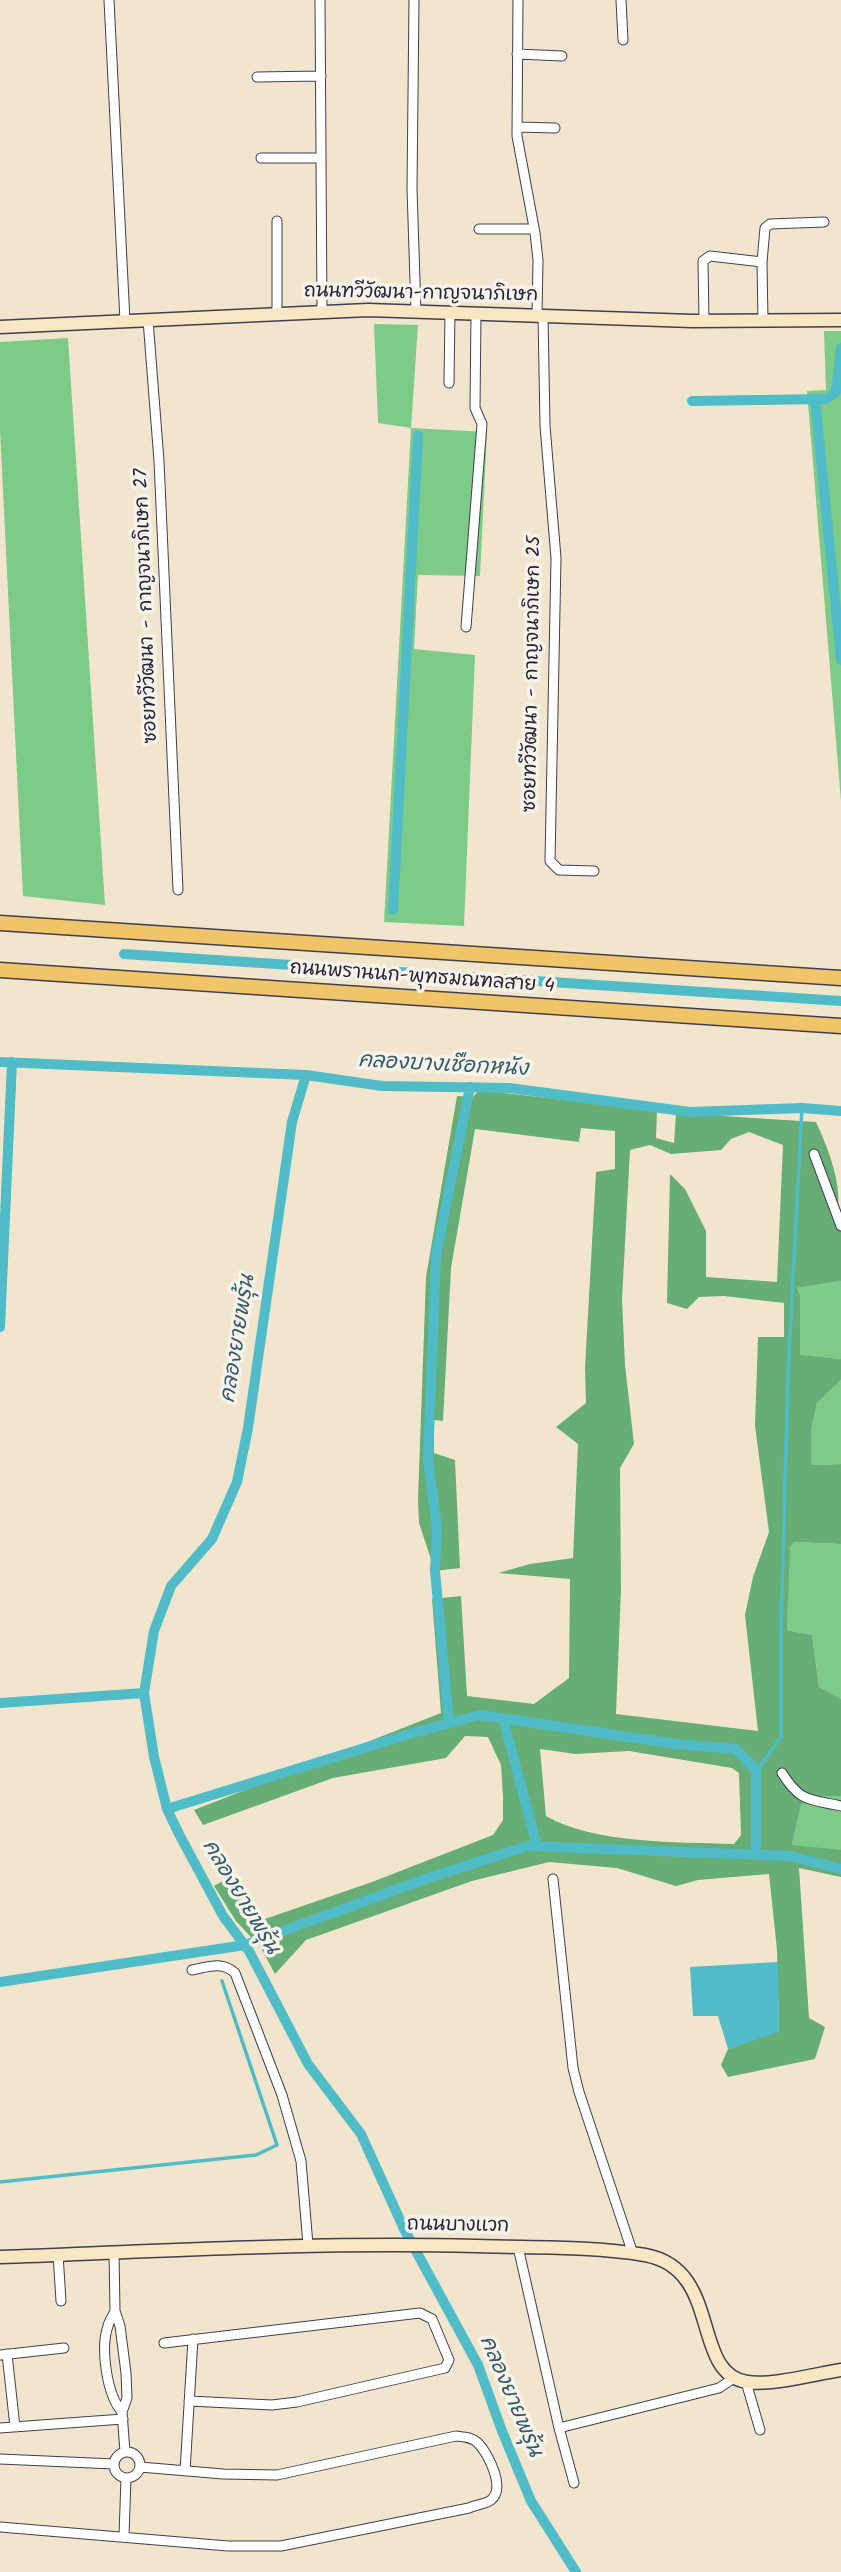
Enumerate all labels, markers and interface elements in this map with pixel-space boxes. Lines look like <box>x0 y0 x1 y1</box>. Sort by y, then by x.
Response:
street label: ถนนทวีวัฒนา-กาญจนาภิเษก <box>304 282 538 308</box>
street label: ซอยทวีวัฒนา - กาญจนาภิเษก 27 <box>132 468 164 744</box>
street label: ซอยทวีวัฒนา - กาญจนาภิเษก 25 <box>520 536 548 812</box>
street label: ถนนพรานนก-พุทธมณฑลสาย 4 <box>289 958 555 1000</box>
water label: คลองบางเชือกหนัง <box>357 1050 529 1084</box>
water label: คลองยายพรุ้น <box>217 1273 263 1405</box>
water label: คลองยายพรุ้น <box>195 1836 283 1960</box>
street label: ถนนบางแวก <box>407 2215 509 2239</box>
water label: คลองยายพรุ้น <box>472 2333 546 2461</box>

